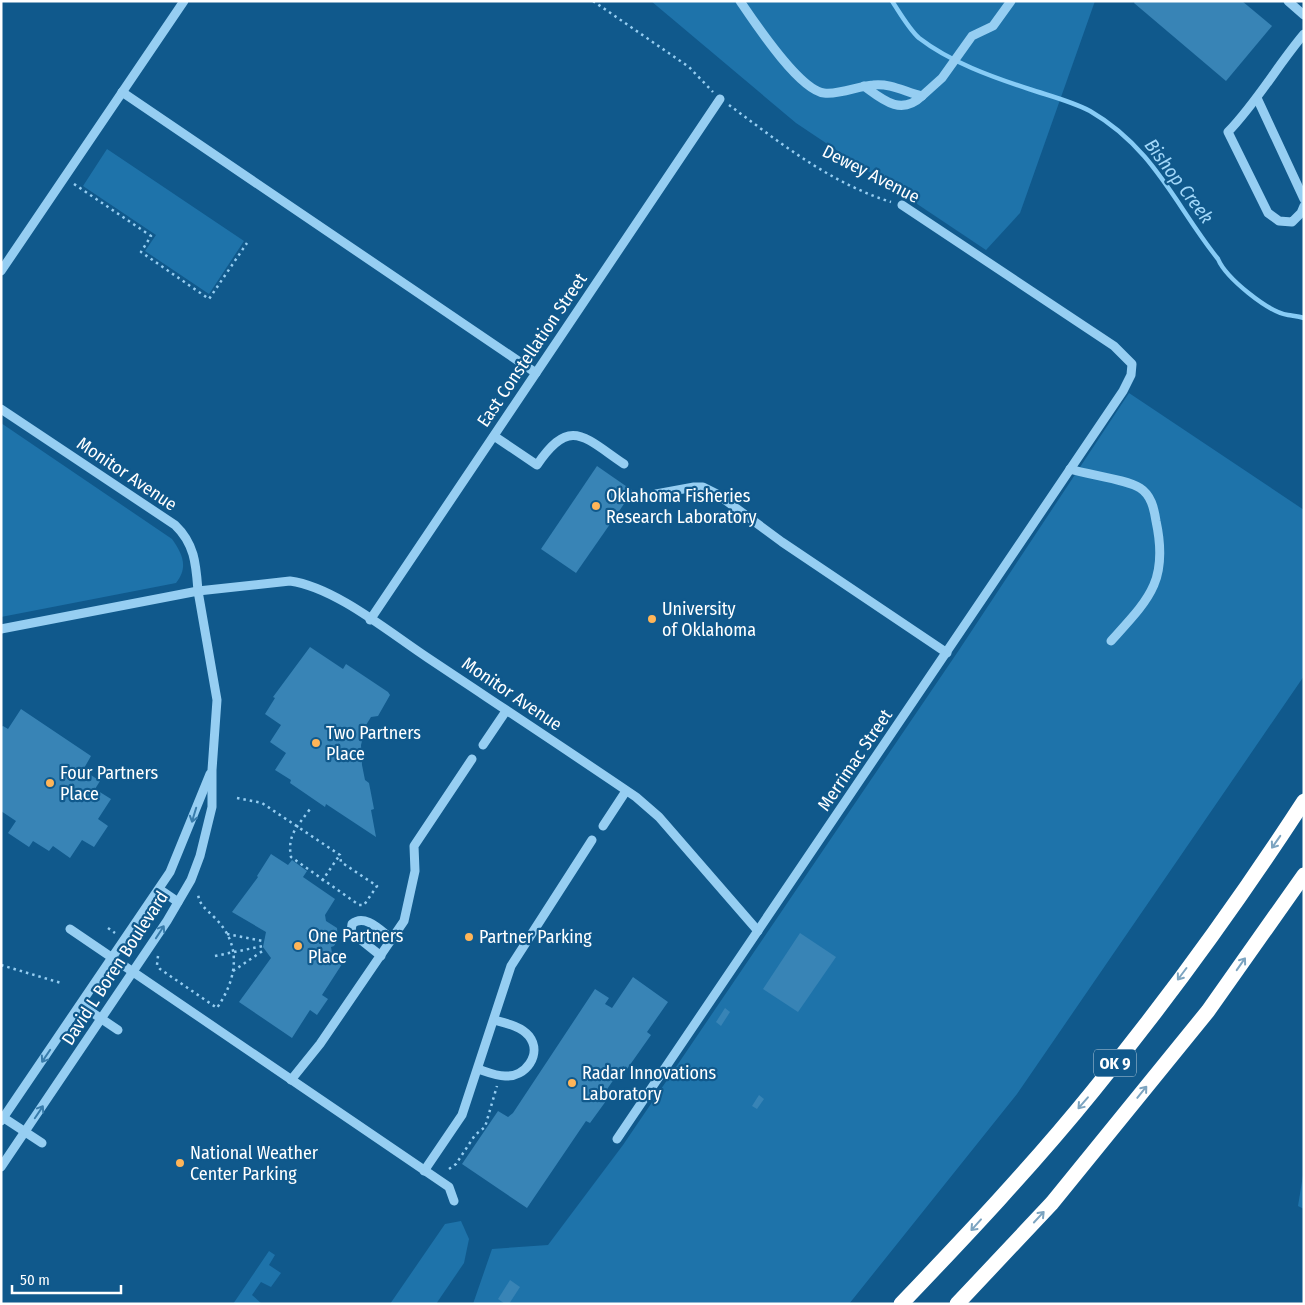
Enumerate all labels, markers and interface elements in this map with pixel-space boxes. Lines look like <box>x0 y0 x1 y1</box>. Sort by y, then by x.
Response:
water label: Bishop Creek <box>1140 134 1218 228</box>
street label: Dewey Avenue <box>819 140 923 208</box>
street label: East Constellation Street <box>472 269 592 431</box>
street label: Monitor Avenue <box>73 432 181 516</box>
place label: Oklahoma Fisheries Research Laboratory <box>606 485 757 528</box>
marker: Oklahoma Fisheries Research Laboratory <box>590 500 602 512</box>
place label: University of Oklahoma <box>662 598 756 641</box>
marker: University of Oklahoma <box>646 613 658 625</box>
street label: Monitor Avenue <box>458 652 566 736</box>
street label: Merrimac Street <box>813 705 897 815</box>
place label: Two Partners Place <box>326 722 421 765</box>
marker: Two Partners Place <box>310 737 322 749</box>
place label: Four Partners Place <box>60 762 159 805</box>
marker: Four Partners Place <box>44 777 56 789</box>
one-way arrow <box>188 807 198 823</box>
one-way arrow <box>1271 834 1282 848</box>
street label: David L Boren Boulevard <box>57 887 173 1049</box>
one-way arrow <box>155 925 165 939</box>
place label: One Partners Place <box>308 925 404 968</box>
place label: Partner Parking <box>479 926 592 948</box>
marker: Partner Parking <box>463 931 475 943</box>
marker: One Partners Place <box>292 940 304 952</box>
one-way arrow <box>1236 957 1246 971</box>
one-way arrow <box>1177 967 1188 980</box>
one-way arrow <box>41 1049 51 1063</box>
road number: OK 9 <box>1094 1050 1136 1076</box>
place label: Radar Innovations Laboratory <box>582 1062 716 1105</box>
marker: Radar Innovations Laboratory <box>566 1077 578 1089</box>
one-way arrow <box>1137 1086 1148 1099</box>
one-way arrow <box>1077 1096 1089 1109</box>
one-way arrow <box>34 1106 44 1120</box>
place label: National Weather Center Parking <box>190 1142 319 1185</box>
marker: National Weather Center Parking <box>174 1157 186 1169</box>
one-way arrow <box>1033 1211 1045 1224</box>
one-way arrow <box>971 1218 982 1231</box>
scale bar <box>12 1262 121 1294</box>
text: 50 m <box>20 1271 50 1289</box>

